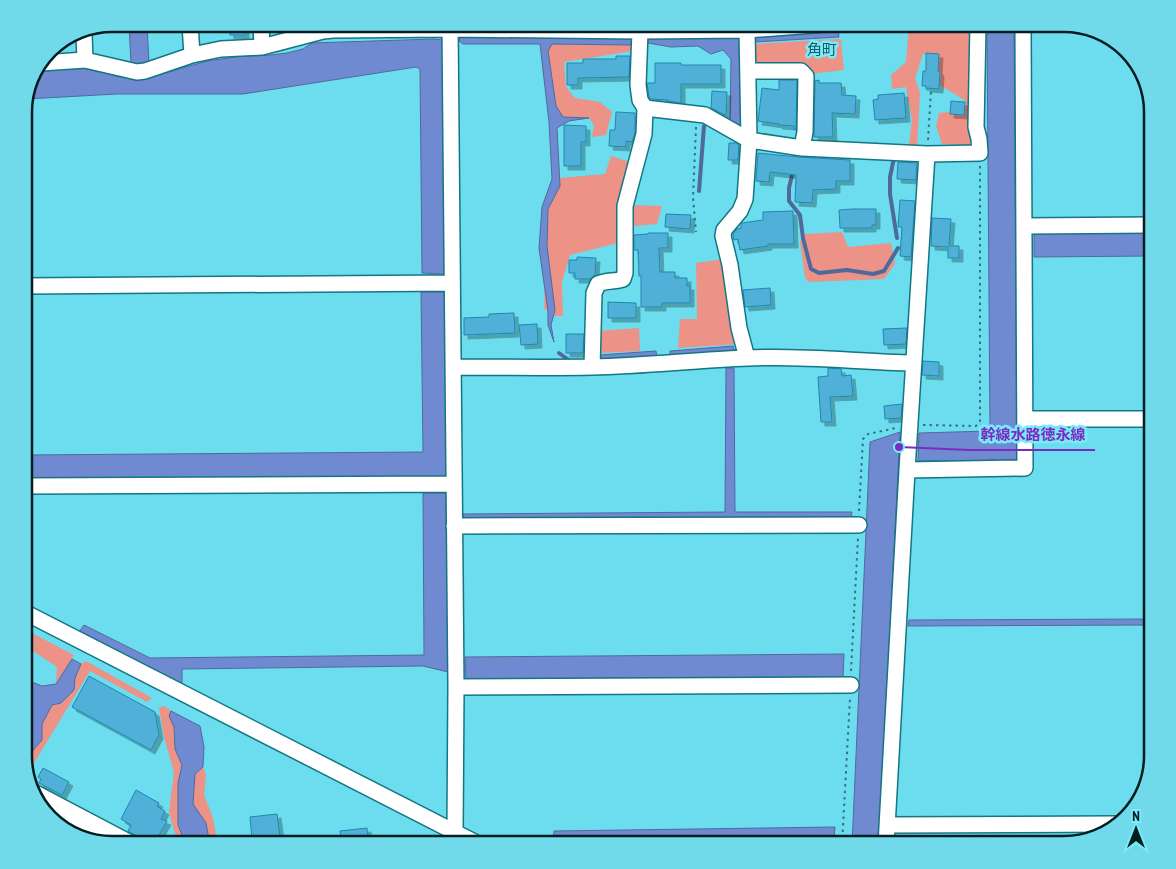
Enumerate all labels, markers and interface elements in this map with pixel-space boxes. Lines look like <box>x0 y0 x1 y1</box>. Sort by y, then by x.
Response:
district label: 角町 <box>807 40 837 59</box>
callout: 幹線水路徳永線 <box>970 420 1095 450</box>
text: 幹線水路徳永線 <box>980 425 1086 444</box>
north arrow <box>1111 804 1161 854</box>
text: N <box>1132 807 1140 825</box>

